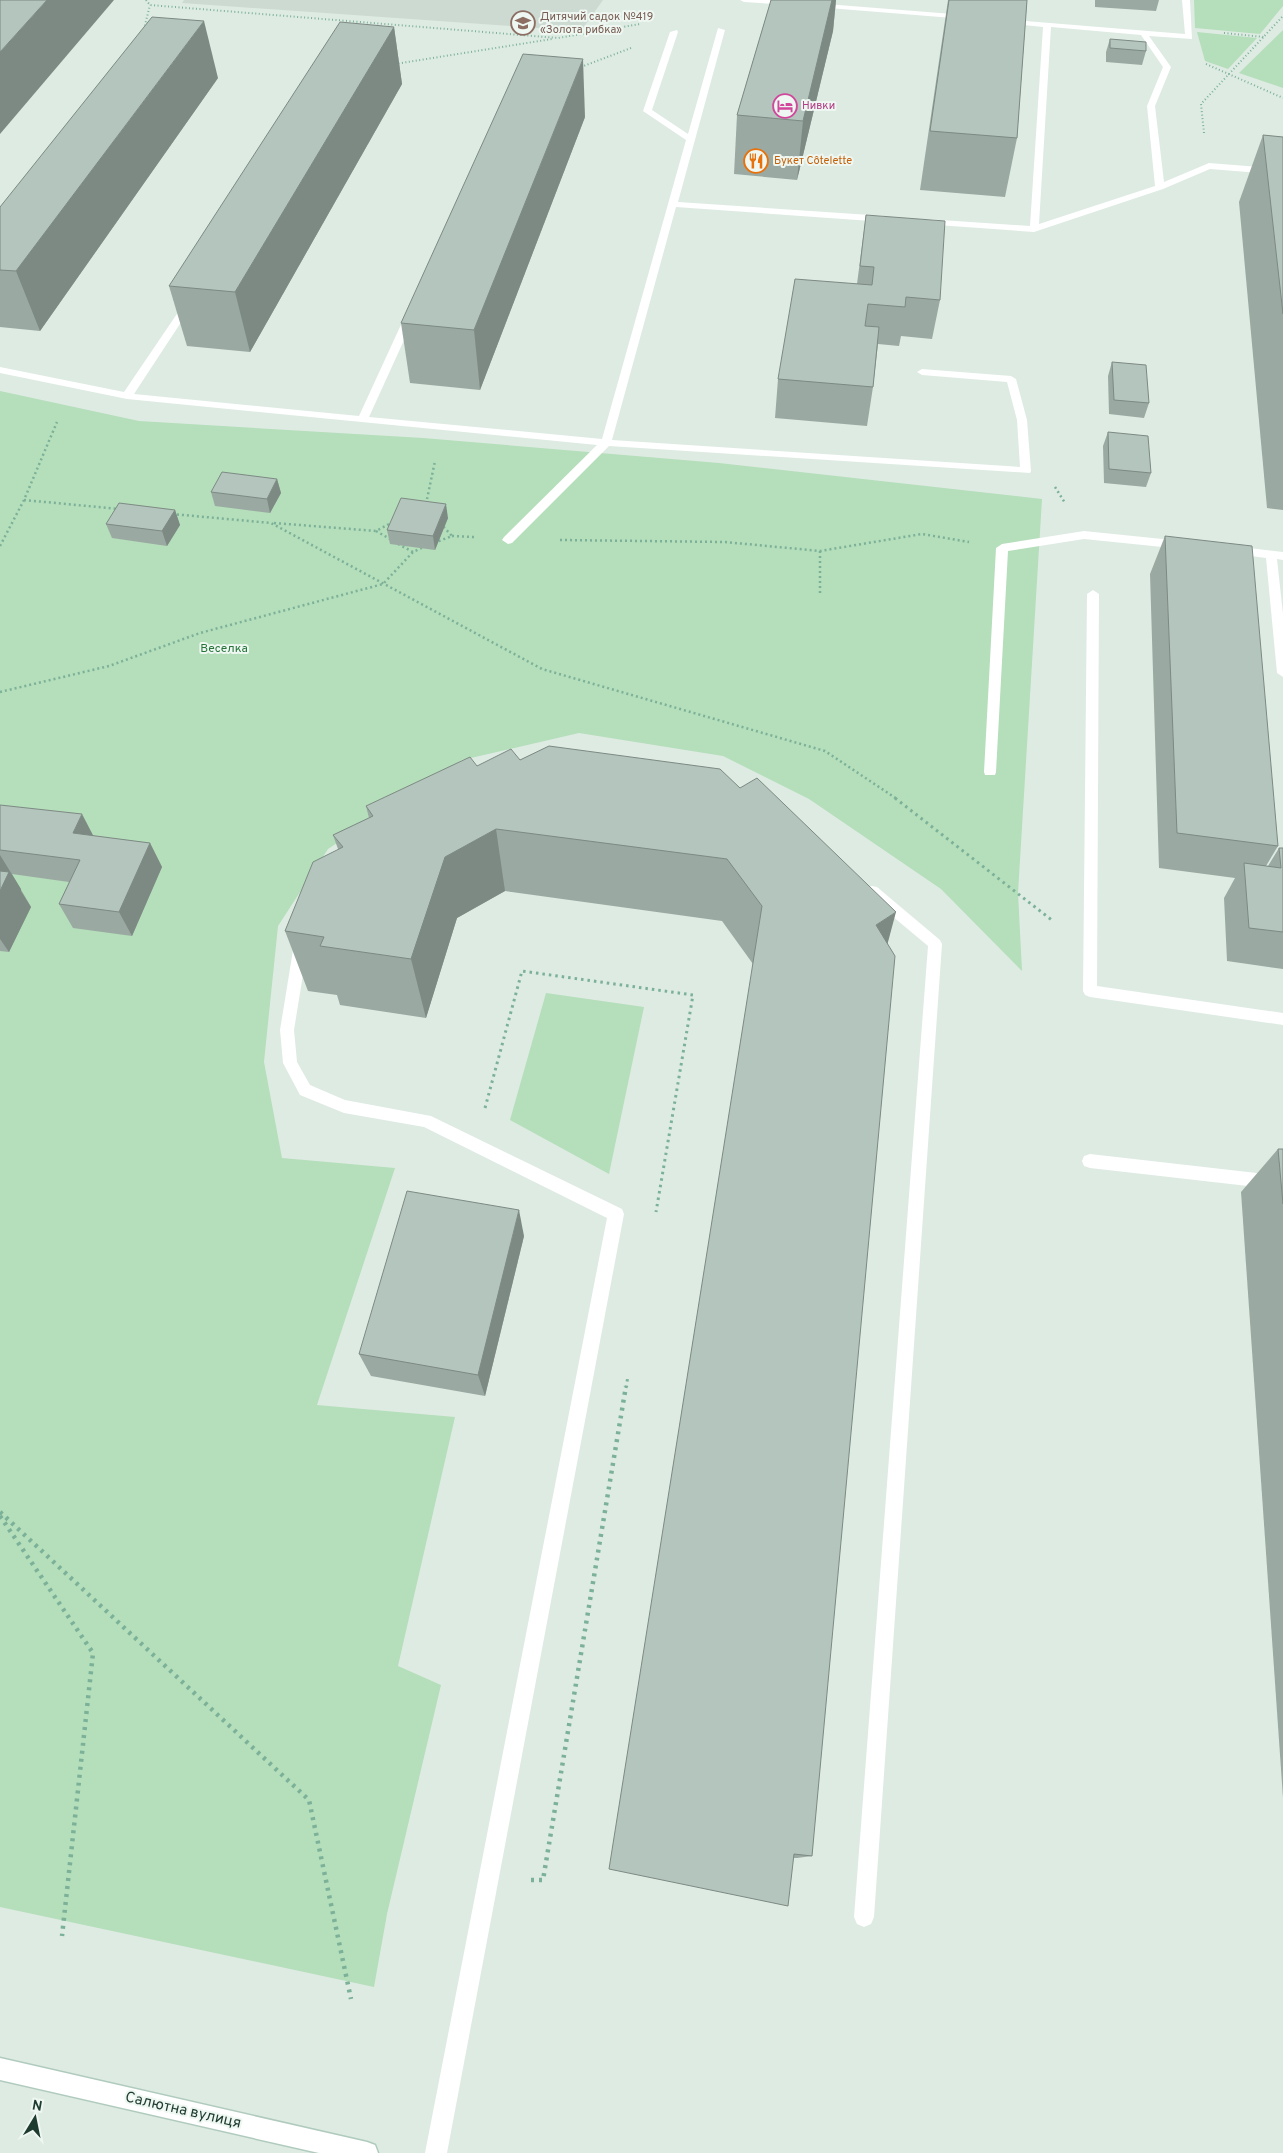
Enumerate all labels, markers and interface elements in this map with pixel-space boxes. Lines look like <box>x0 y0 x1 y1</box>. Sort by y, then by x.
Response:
school or university icon: Дитячий садок №419 «Золота рибка» <box>510 10 536 36</box>
place label: Дитячий садок №419 «Золота рибка» <box>540 10 653 37</box>
hotel icon: Нивки <box>772 93 798 119</box>
place label: Нивки <box>802 99 835 113</box>
restaurant icon: Букет Côtelette <box>743 148 769 174</box>
place label: Букет Côtelette <box>774 154 852 168</box>
park label: Веселка <box>200 641 248 657</box>
street label: Салютна вулиця <box>123 2088 243 2134</box>
north arrow <box>10 2093 60 2143</box>
text: N <box>31 2097 43 2116</box>

